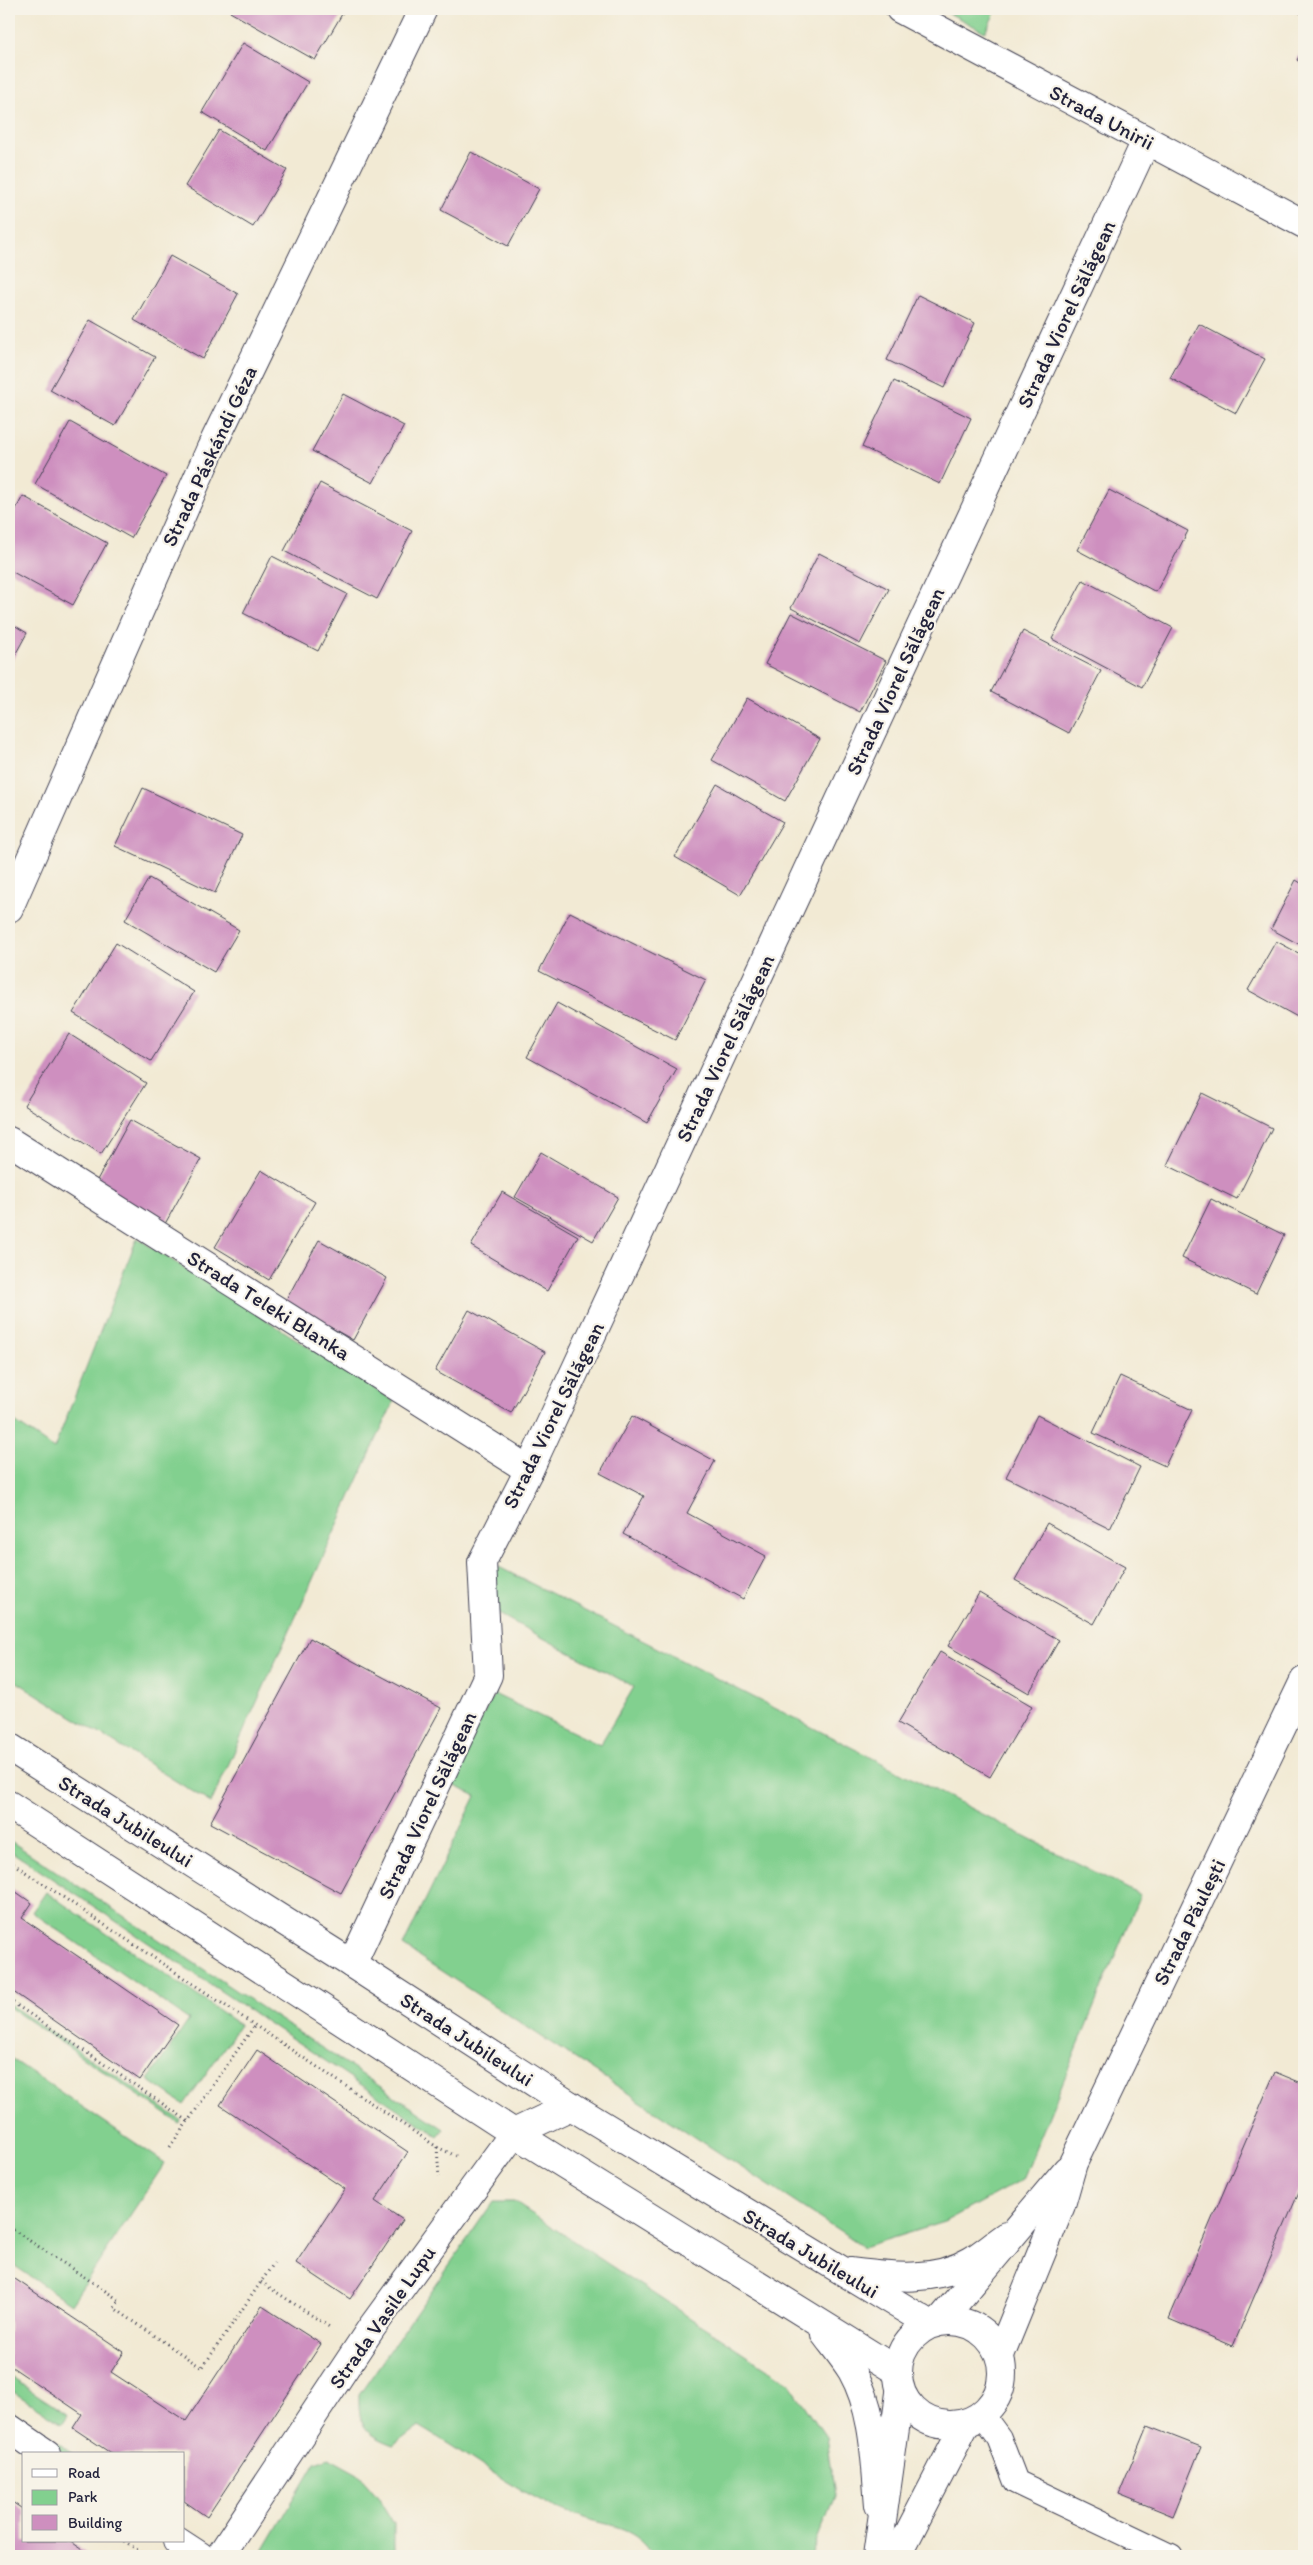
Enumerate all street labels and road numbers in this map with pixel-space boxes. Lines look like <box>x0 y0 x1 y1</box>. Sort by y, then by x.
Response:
street label: Strada Unirii <box>1045 79 1159 155</box>
street label: Strada Viorel Sălăgean <box>1011 216 1121 412</box>
street label: Strada Páskándi Géza <box>156 362 262 550</box>
street label: Strada Viorel Sălăgean <box>840 583 950 779</box>
street label: Strada Viorel Sălăgean <box>670 950 780 1146</box>
street label: Strada Teleki Blanka <box>183 1245 355 1365</box>
street label: Strada Viorel Sălăgean <box>497 1318 609 1512</box>
street label: Strada Viorel Sălăgean <box>372 1707 482 1903</box>
street label: Strada Jubileului <box>54 1770 198 1872</box>
street label: Strada Păulești <box>1148 1855 1230 1989</box>
street label: Strada Jubileului <box>396 1987 538 2091</box>
street label: Strada Jubileului <box>739 2203 883 2303</box>
street label: Strada Vasile Lupu <box>323 2240 441 2393</box>

